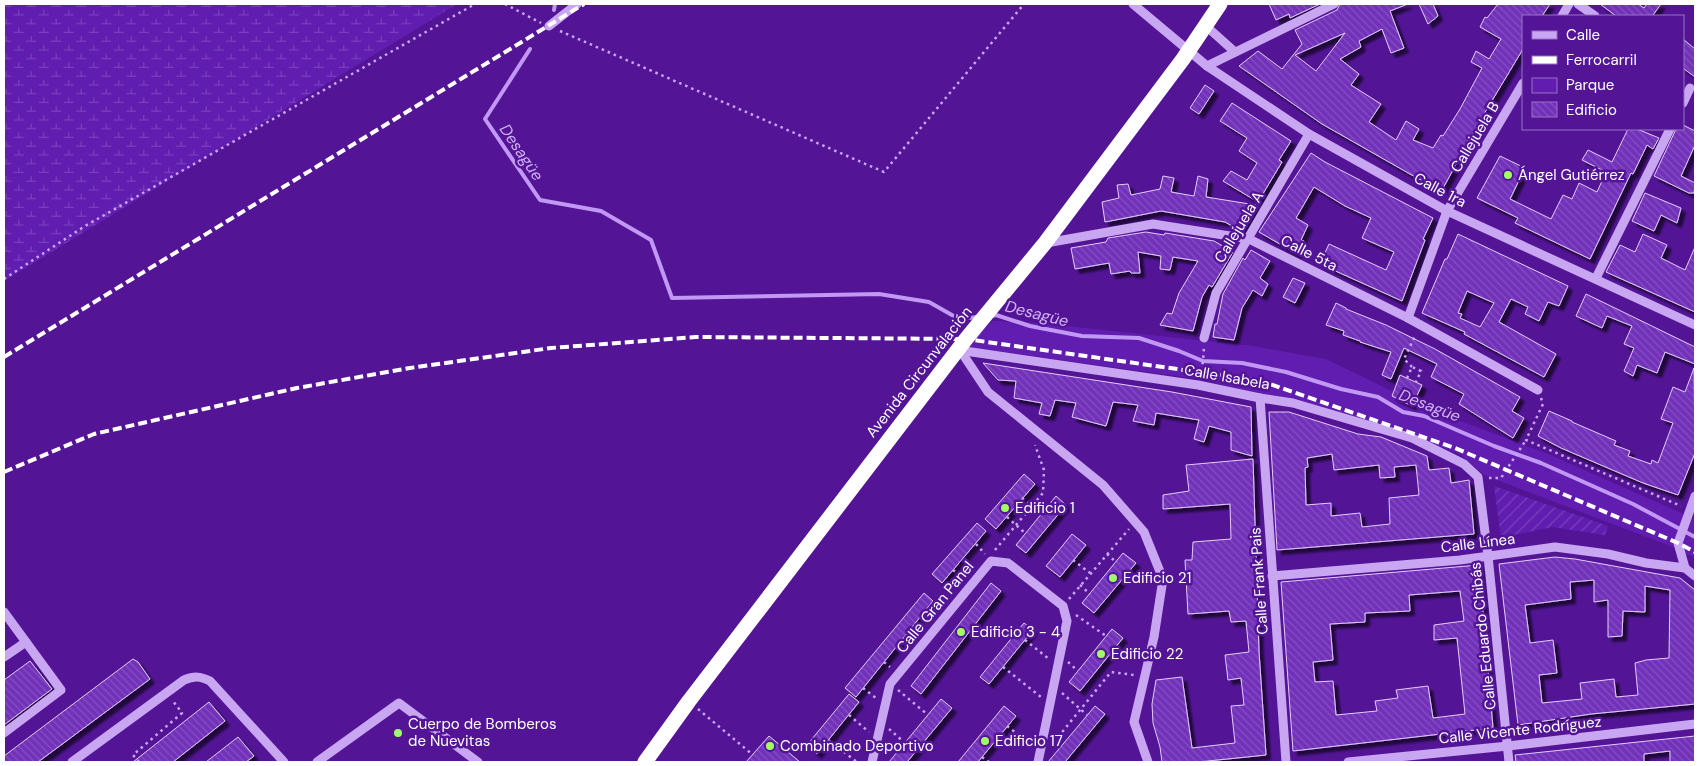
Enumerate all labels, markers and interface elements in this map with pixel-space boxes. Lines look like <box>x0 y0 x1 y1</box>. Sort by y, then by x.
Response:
legend <box>1522 15 1684 130</box>
text: Calle <box>1566 25 1600 45</box>
text: Ferrocarril <box>1566 50 1637 70</box>
text: Parque <box>1566 75 1614 95</box>
street label: Callejuela B <box>1446 98 1504 176</box>
text: Edificio <box>1566 100 1617 120</box>
water label: Desagüe <box>495 120 548 185</box>
place label: Ángel Gutiérrez <box>1518 165 1625 185</box>
street label: Calle 1ra <box>1410 168 1470 212</box>
marker: Ángel Gutiérrez <box>1502 169 1514 181</box>
street label: Callejuela A <box>1210 187 1268 267</box>
street label: Calle 5ta <box>1277 230 1341 276</box>
water label: Desagüe <box>1003 296 1071 331</box>
street label: Avenida Circunvalación <box>862 302 976 442</box>
street label: Calle Isabela <box>1183 360 1271 394</box>
water label: Desagüe <box>1396 384 1464 427</box>
place label: Edificio 1 <box>1015 498 1075 518</box>
marker: Edificio 1 <box>999 502 1011 514</box>
street label: Calle Frank Pais <box>1245 527 1273 635</box>
street label: Calle Línea <box>1440 529 1516 557</box>
street label: Calle Gran Panel <box>892 557 978 657</box>
street label: Calle Eduardo Chibás <box>1465 561 1501 711</box>
place label: Edificio 21 <box>1123 568 1191 588</box>
marker: Edificio 21 <box>1107 572 1119 584</box>
place label: Edificio 3 - 4 <box>971 622 1060 642</box>
marker: Edificio 3 - 4 <box>955 626 967 638</box>
place label: Edificio 22 <box>1111 644 1183 664</box>
marker: Edificio 22 <box>1095 648 1107 660</box>
street label: Calle Vicente Rodríguez <box>1438 711 1603 748</box>
place label: Cuerpo de Bomberos de Nuevitas <box>408 714 557 751</box>
marker: Cuerpo de Bomberos de Nuevitas <box>392 727 404 739</box>
place label: Edificio 17 <box>995 731 1063 751</box>
marker: Edificio 17 <box>979 735 991 747</box>
place label: Combinado Deportivo <box>780 736 934 756</box>
marker: Combinado Deportivo <box>764 740 776 752</box>

